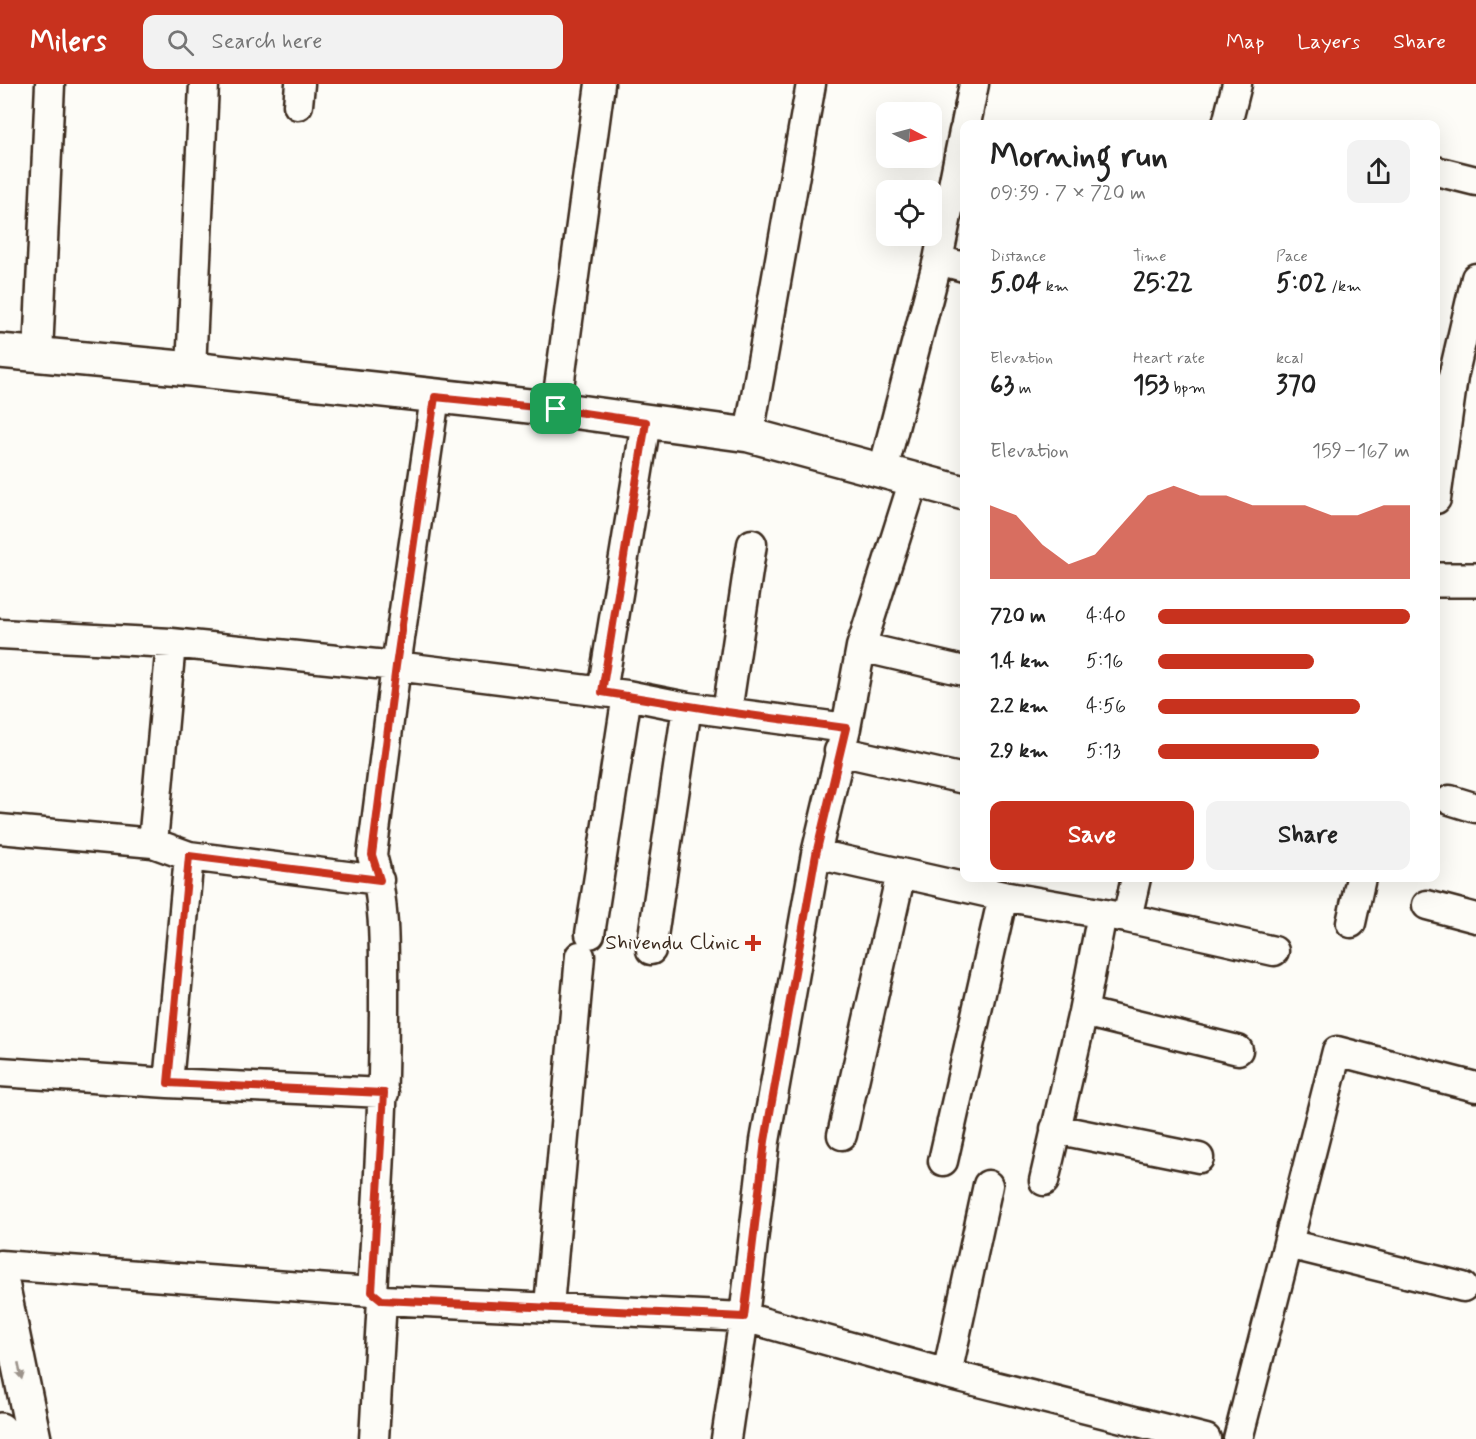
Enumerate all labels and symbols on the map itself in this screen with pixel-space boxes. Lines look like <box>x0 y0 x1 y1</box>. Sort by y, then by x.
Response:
north arrow <box>876 102 942 168</box>
pin <box>530 383 581 434</box>
place label: Shivendu Clinic <box>605 929 740 957</box>
marker: Shivendu Clinic <box>744 934 762 952</box>
one-way arrow <box>16 1362 25 1381</box>

